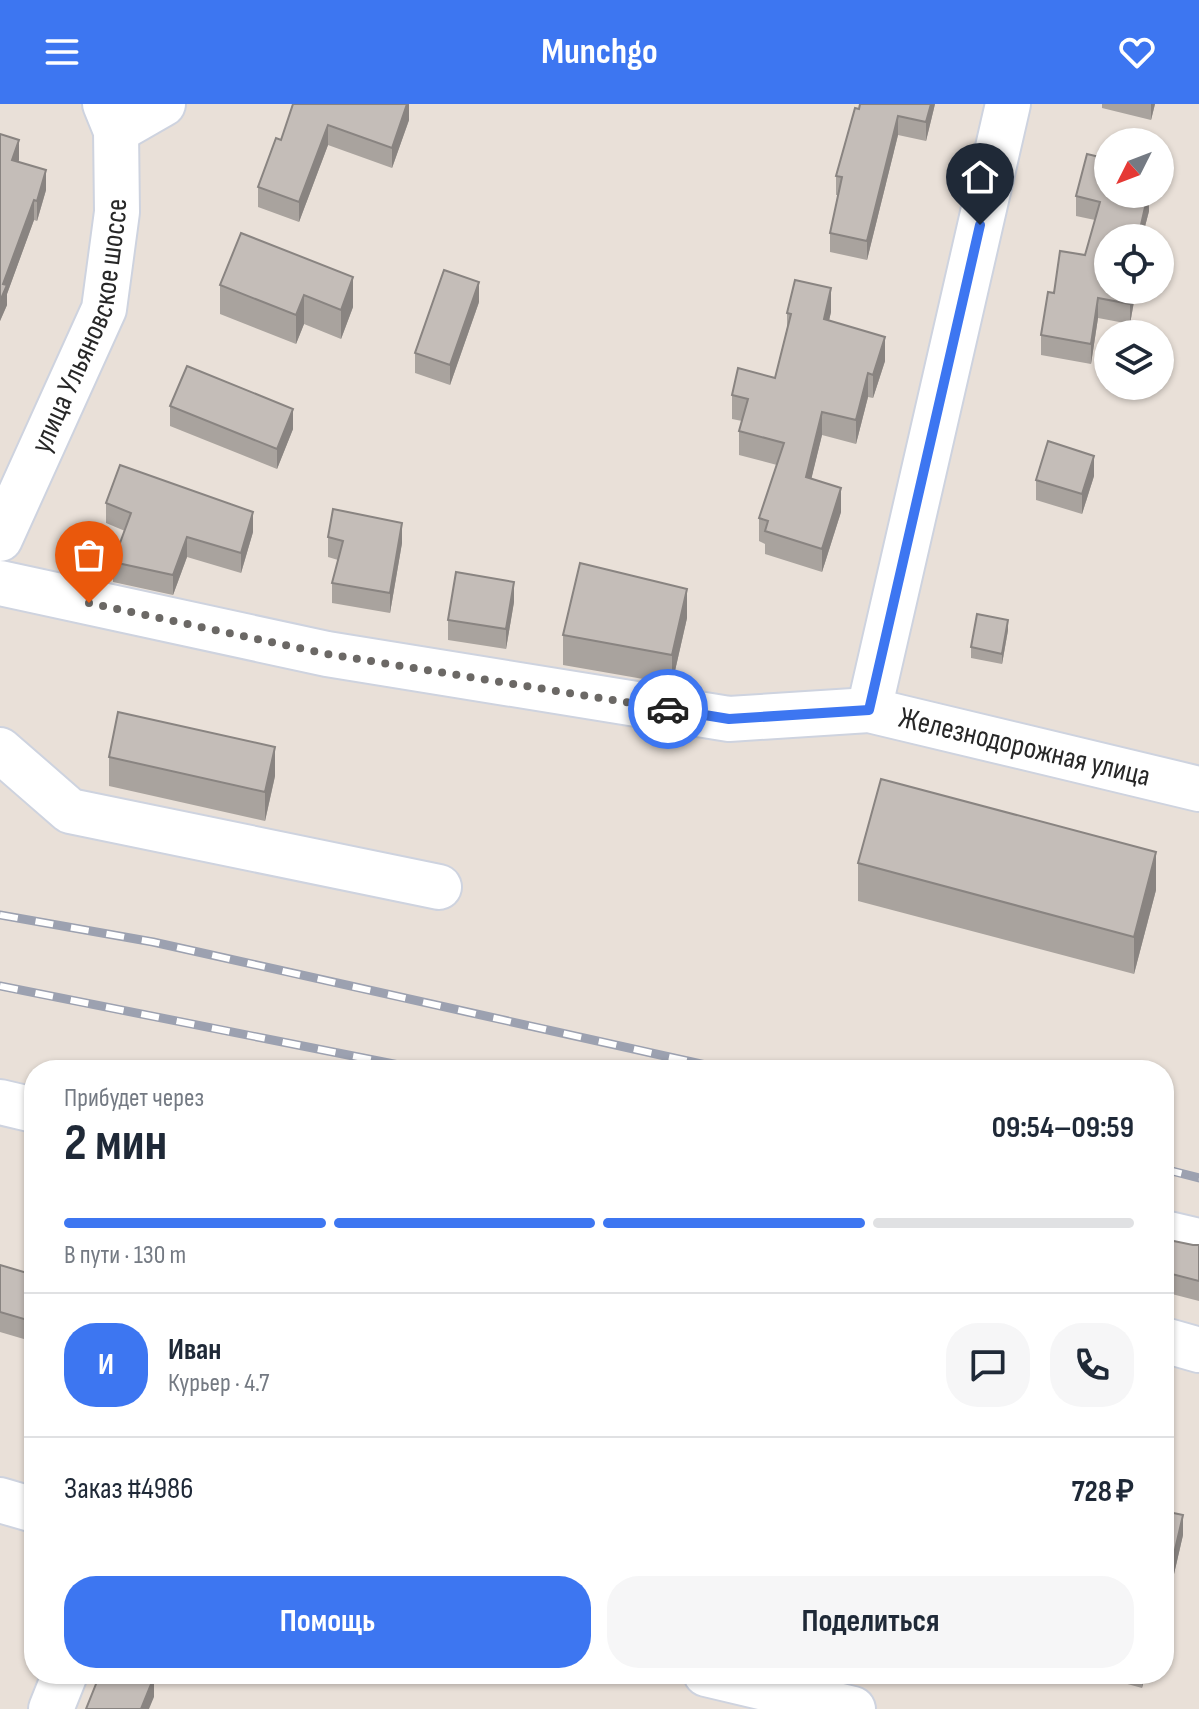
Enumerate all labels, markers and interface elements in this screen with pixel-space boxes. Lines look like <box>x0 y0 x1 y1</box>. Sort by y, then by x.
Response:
icon: menu <box>40 30 84 74</box>
icon: heart <box>1115 30 1159 74</box>
text: Munchgo <box>541 31 658 74</box>
north arrow <box>1094 128 1174 208</box>
map controls <box>1094 128 1174 400</box>
pin <box>946 143 1014 225</box>
icon: home <box>958 155 1002 199</box>
street label: улица Ульяновское шоссе <box>23 199 135 458</box>
button: locate <box>1094 224 1174 304</box>
button: layers <box>1094 320 1174 400</box>
pin <box>55 521 123 603</box>
icon: bag <box>67 533 111 577</box>
courier <box>628 669 708 749</box>
icon: car <box>646 687 690 731</box>
street label: Железнодорожная улица <box>895 700 1154 795</box>
text: Прибудет через <box>64 1083 204 1114</box>
text: 09:54–09:59 <box>992 1110 1134 1146</box>
text: 2 мин <box>64 1112 167 1175</box>
text: В пути · 130 m <box>64 1240 186 1271</box>
button: chat <box>946 1323 1030 1407</box>
button: phone <box>1050 1323 1134 1407</box>
text: Иван <box>168 1332 221 1368</box>
text: И <box>98 1347 114 1383</box>
text: Курьер · 4.7 <box>168 1368 270 1399</box>
text: Заказ #4986 <box>64 1471 193 1507</box>
text: 728 ₽ <box>1072 1474 1134 1510</box>
button: Помощь <box>64 1576 591 1668</box>
button: Поделиться <box>607 1576 1134 1668</box>

